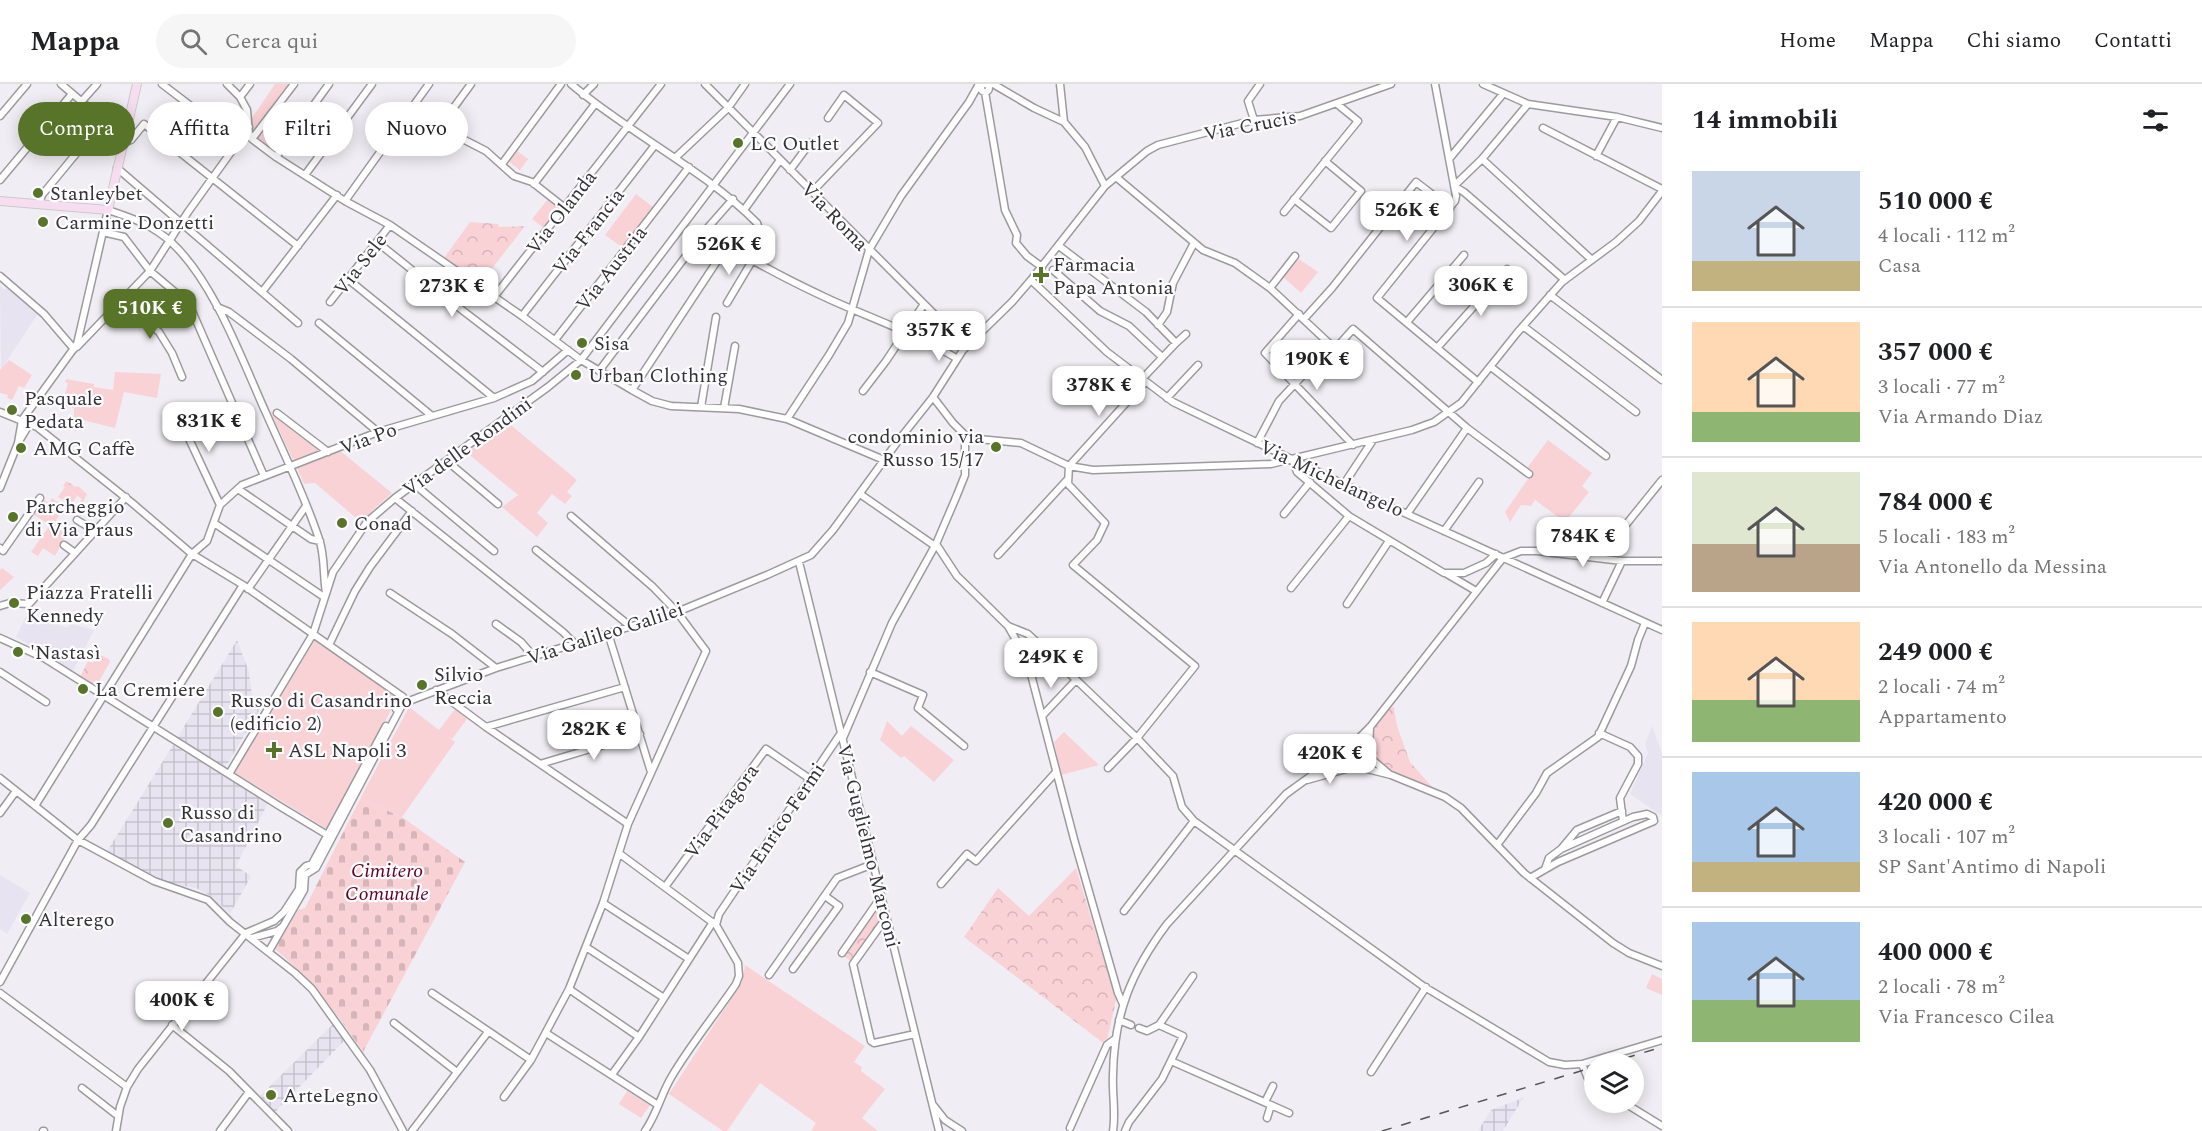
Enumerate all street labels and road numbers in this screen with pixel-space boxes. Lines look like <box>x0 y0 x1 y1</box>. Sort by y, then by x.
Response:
street label: Via Crucis <box>1201 102 1299 150</box>
street label: Via Olanda <box>519 164 605 261</box>
street label: Via Roma <box>793 175 875 258</box>
street label: Via Francia <box>545 182 632 281</box>
street label: Via Austria <box>569 219 655 318</box>
street label: Via Sele <box>327 227 395 302</box>
street label: Via delle Rondini <box>396 389 539 504</box>
street label: Via Po <box>335 415 401 463</box>
street label: Via Michelangelo <box>1254 432 1409 526</box>
street label: Via Galileo Galilei <box>523 594 688 673</box>
street label: Via Guglielmo Marconi <box>828 741 908 951</box>
street label: Via Enrico Fermi <box>723 757 833 900</box>
street label: Via Pitagora <box>677 758 767 865</box>

